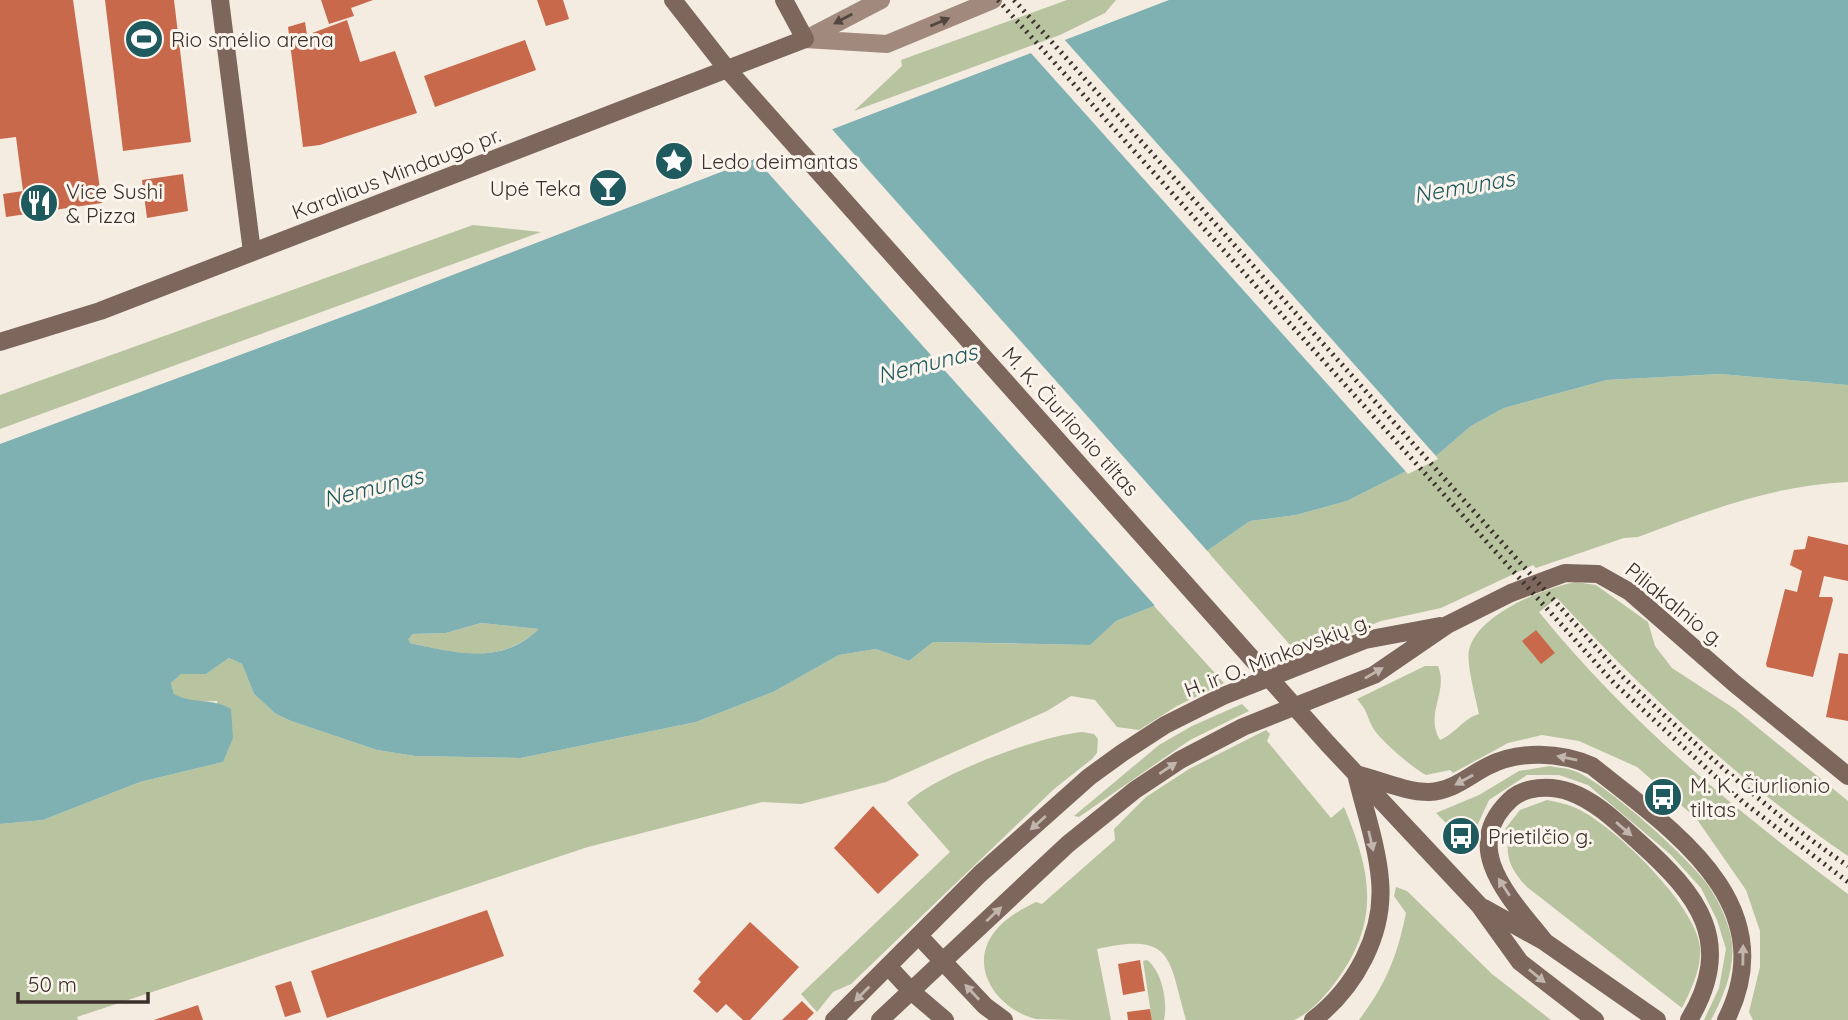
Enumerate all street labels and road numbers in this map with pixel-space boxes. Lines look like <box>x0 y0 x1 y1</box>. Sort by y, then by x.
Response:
street label: Karaliaus Mindaugo pr. <box>288 121 504 225</box>
street label: M. K. Čiurlionio tiltas <box>997 341 1145 501</box>
street label: Piliakalnio g. <box>1620 556 1730 652</box>
street label: H. ir O. Minkovskių g. <box>1180 608 1374 702</box>

